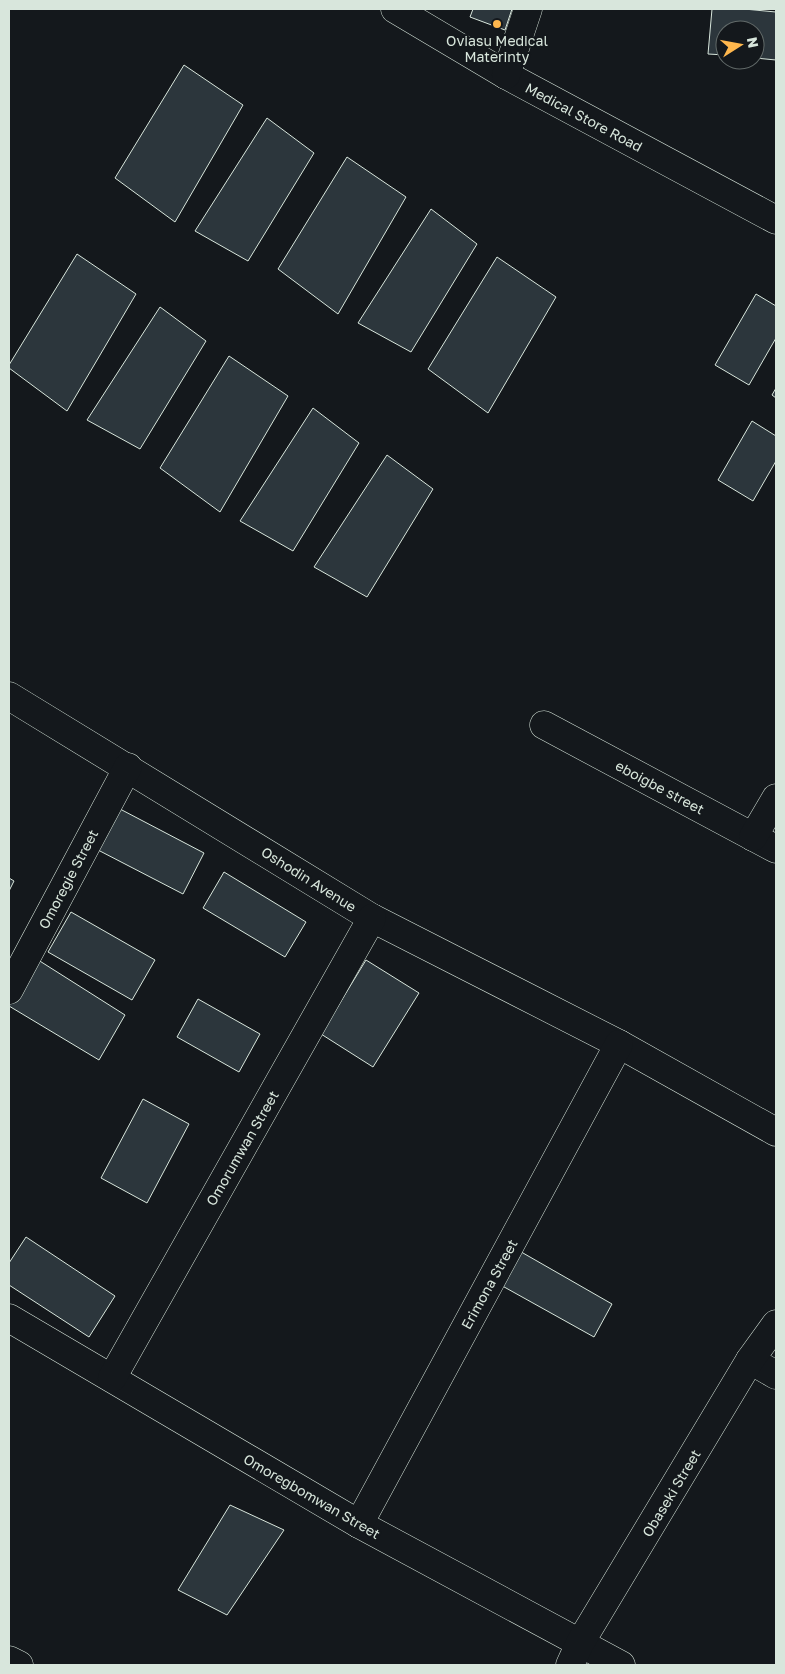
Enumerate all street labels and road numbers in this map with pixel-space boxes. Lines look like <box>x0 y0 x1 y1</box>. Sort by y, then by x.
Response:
street label: Medical Store Road <box>523 79 645 155</box>
street label: eboigbe street <box>613 757 707 817</box>
street label: Omoregie Street <box>35 826 101 932</box>
street label: Oshodin Avenue <box>258 843 360 915</box>
street label: Omorumwan Street <box>202 1088 282 1208</box>
street label: Erimona Street <box>457 1236 521 1332</box>
street label: Obaseki Street <box>638 1446 704 1540</box>
street label: Omoregbomwan Street <box>241 1450 383 1542</box>

